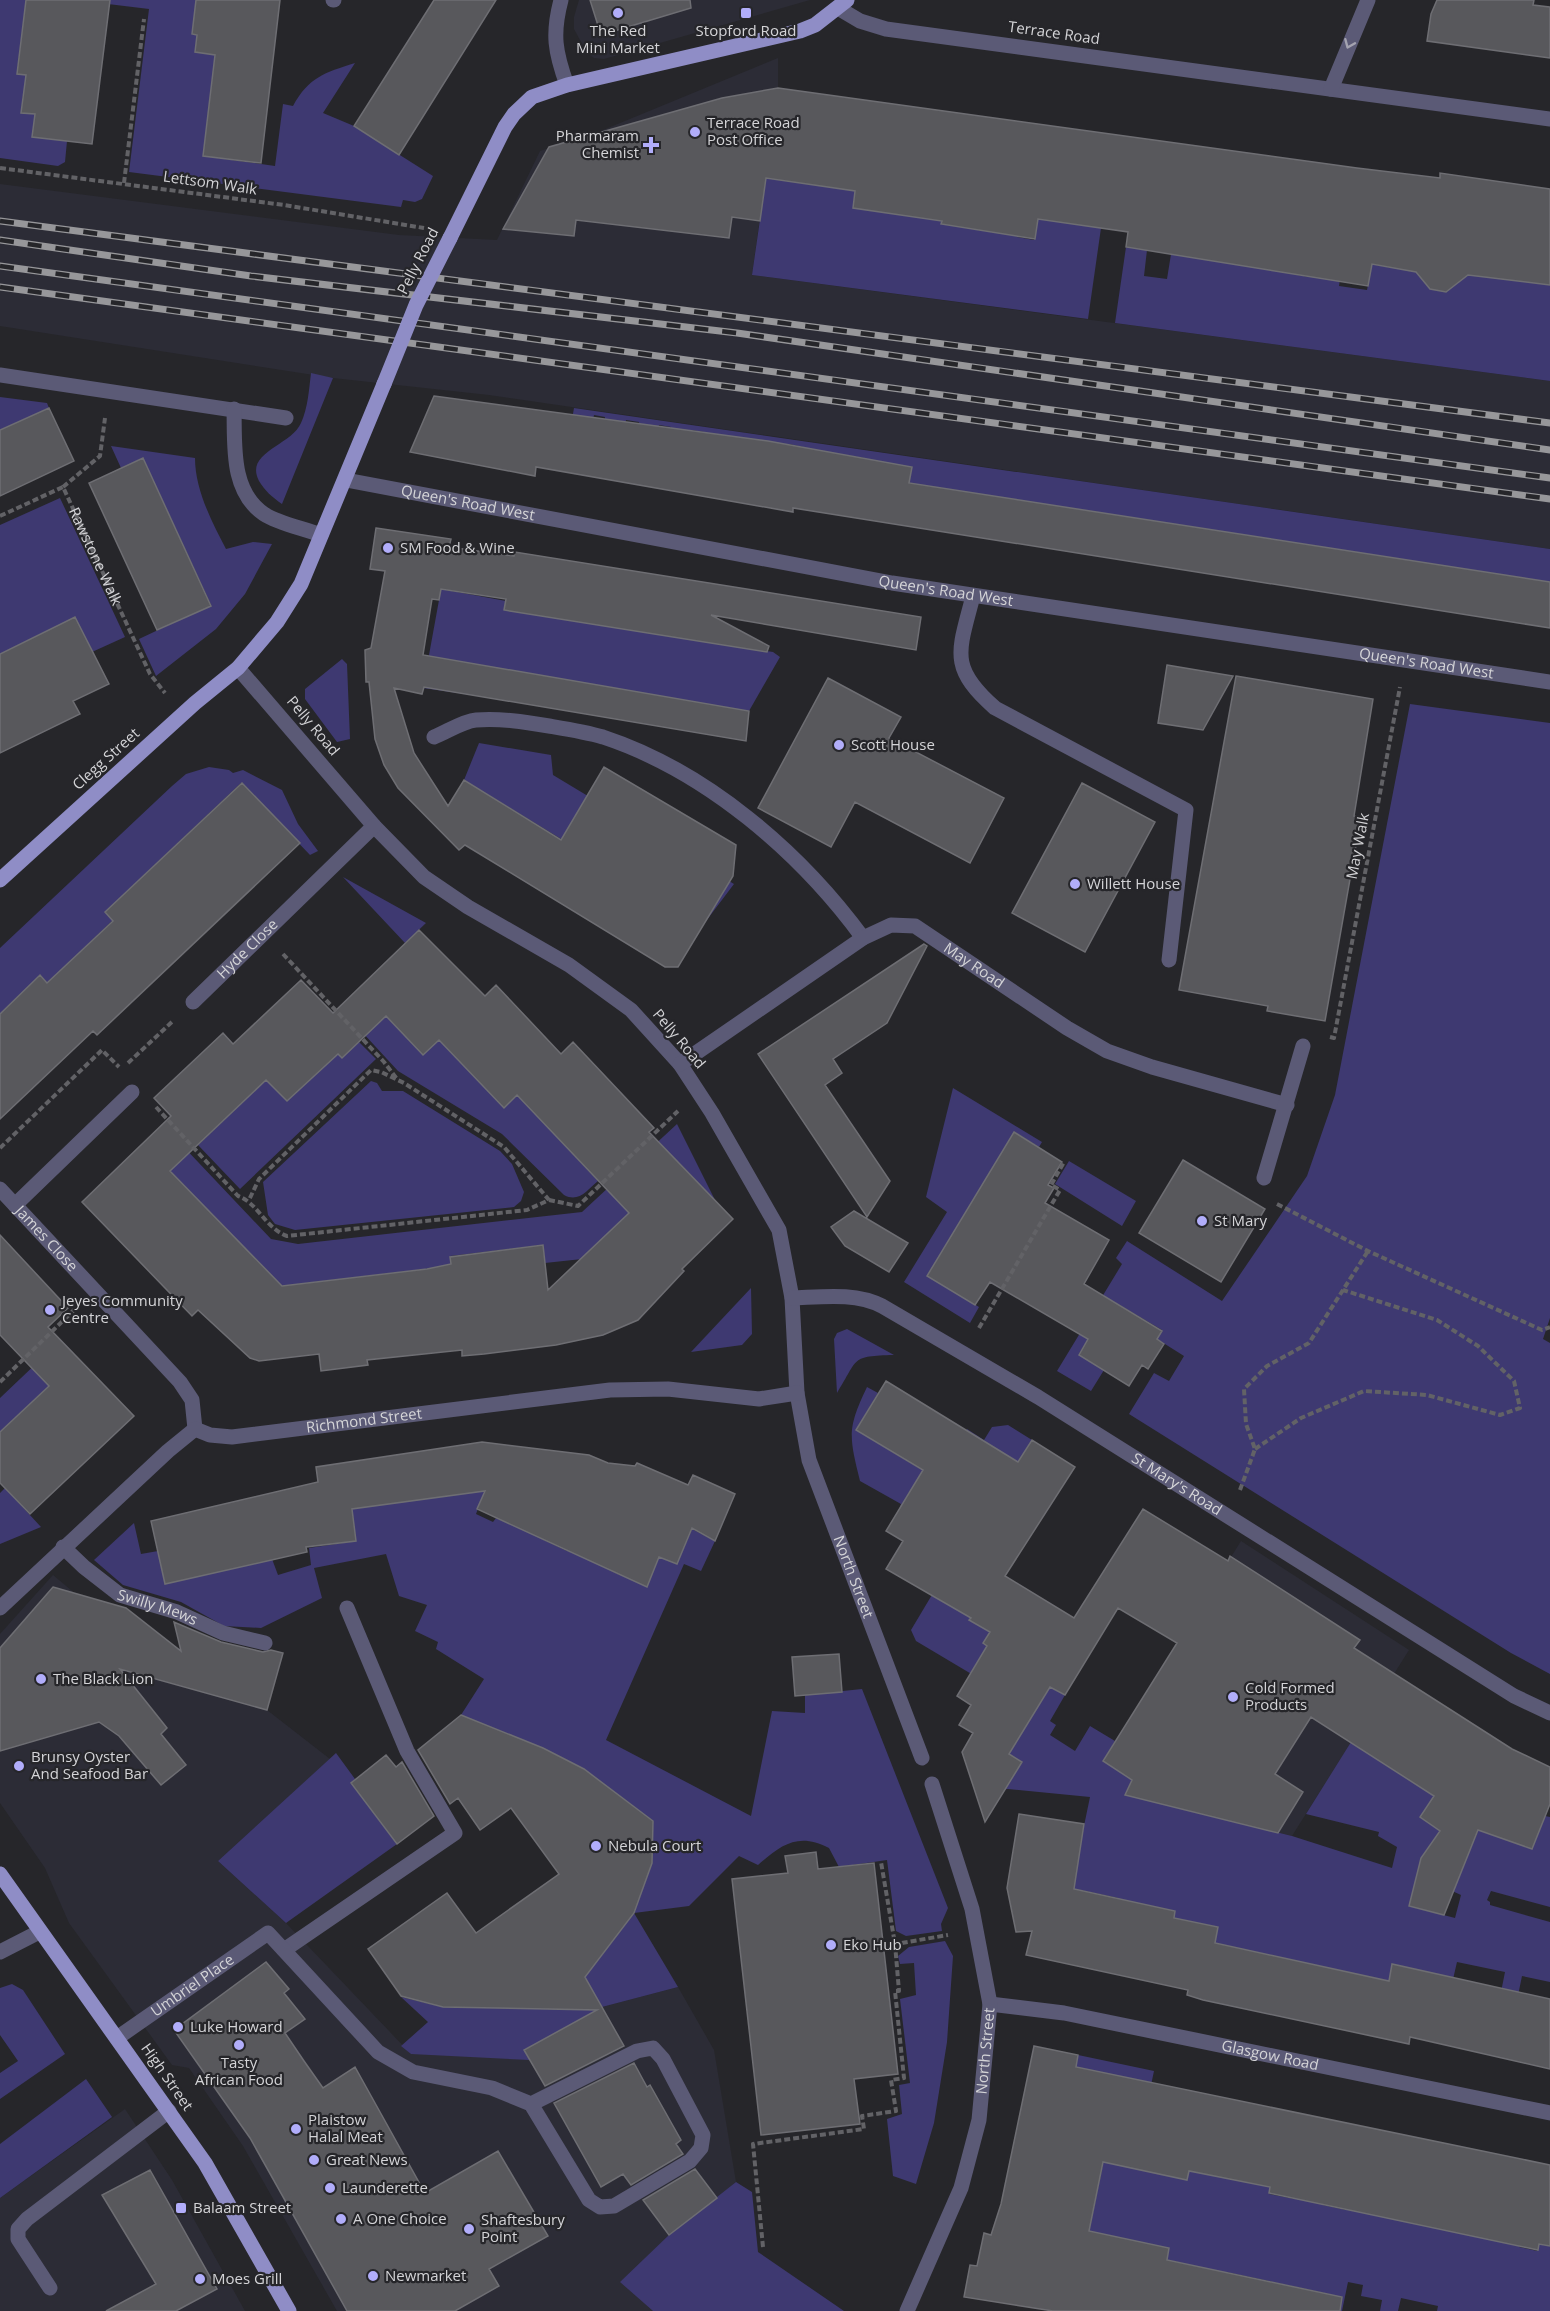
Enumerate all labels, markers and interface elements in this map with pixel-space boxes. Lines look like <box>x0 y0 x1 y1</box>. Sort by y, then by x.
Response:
marker: The Red Mini Market <box>611 6 625 20</box>
marker: Stopford Road <box>739 6 753 20</box>
street label: Terrace Road <box>1007 16 1101 48</box>
place label: The Red Mini Market <box>576 20 660 57</box>
place label: Stopford Road <box>696 20 796 40</box>
one-way arrow <box>1345 38 1357 49</box>
place label: Terrace Road Post Office <box>707 112 800 149</box>
place label: Pharmaram Chemist <box>556 125 639 162</box>
marker: Terrace Road Post Office <box>688 125 702 139</box>
marker: Pharmaram Chemist <box>644 138 658 152</box>
street label: Lettsom Walk <box>162 166 259 199</box>
street label: Pelly Road <box>392 224 442 297</box>
street label: Queen's Road West <box>399 480 537 524</box>
street label: Rawstone Walk <box>65 504 128 609</box>
place label: SM Food & Wine <box>400 537 515 557</box>
marker: SM Food & Wine <box>381 541 395 555</box>
street label: Queen's Road West <box>877 570 1015 610</box>
street label: Queen's Road West <box>1358 642 1495 682</box>
street label: Pelly Road <box>283 691 345 759</box>
street label: Clegg Street <box>68 723 143 794</box>
place label: Scott House <box>851 734 935 754</box>
marker: Scott House <box>832 738 846 752</box>
street label: May Walk <box>1341 811 1373 881</box>
place label: Willett House <box>1087 873 1180 893</box>
marker: Willett House <box>1068 877 1082 891</box>
street label: Hyde Close <box>212 914 282 983</box>
street label: May Road <box>940 937 1009 992</box>
street label: Pelly Road <box>649 1004 711 1072</box>
street label: James Close <box>10 1199 83 1275</box>
place label: St Mary <box>1214 1210 1267 1230</box>
marker: St Mary <box>1195 1214 1209 1228</box>
place label: Jeyes Community Centre <box>60 1290 183 1327</box>
marker: Jeyes Community Centre <box>43 1303 57 1317</box>
street label: Richmond Street <box>305 1402 423 1437</box>
street label: St Mary's Road <box>1128 1447 1226 1519</box>
street label: North Street <box>830 1532 879 1621</box>
street label: Swilly Mews <box>115 1584 201 1629</box>
place label: The Black Lion <box>53 1668 153 1688</box>
marker: The Black Lion <box>34 1672 48 1686</box>
place label: Cold Formed Products <box>1245 1677 1335 1714</box>
marker: Cold Formed Products <box>1226 1690 1240 1704</box>
place label: Brunsy Oyster And Seafood Bar <box>31 1746 148 1783</box>
marker: Brunsy Oyster And Seafood Bar <box>12 1759 26 1773</box>
place label: Nebula Court <box>608 1835 701 1855</box>
marker: Nebula Court <box>589 1839 603 1853</box>
place label: Eko Hub <box>843 1934 902 1954</box>
marker: Eko Hub <box>824 1938 838 1952</box>
street label: Umbriel Place <box>146 1949 237 2021</box>
street label: North Street <box>970 2007 999 2095</box>
place label: Luke Howard <box>190 2016 283 2036</box>
marker: Luke Howard <box>171 2020 185 2034</box>
street label: Glasgow Road <box>1220 2035 1321 2074</box>
marker: Tasty African Food <box>232 2038 246 2052</box>
street label: High Street <box>137 2039 198 2114</box>
place label: Tasty African Food <box>195 2052 283 2089</box>
place label: Plaistow Halal Meat <box>308 2109 383 2146</box>
marker: Plaistow Halal Meat <box>289 2122 303 2136</box>
place label: Great News <box>326 2149 408 2169</box>
marker: Great News <box>307 2153 321 2167</box>
place label: Launderette <box>342 2177 428 2197</box>
marker: Launderette <box>323 2181 337 2195</box>
place label: Balaam Street <box>193 2197 291 2217</box>
marker: Balaam Street <box>174 2201 188 2215</box>
place label: A One Choice <box>353 2208 447 2228</box>
place label: Shaftesbury Point <box>481 2209 565 2246</box>
marker: A One Choice <box>334 2212 348 2226</box>
marker: Shaftesbury Point <box>462 2222 476 2236</box>
place label: Newmarket <box>385 2265 466 2285</box>
place label: Moes Grill <box>212 2268 282 2288</box>
marker: Newmarket <box>366 2269 380 2283</box>
marker: Moes Grill <box>193 2272 207 2286</box>

